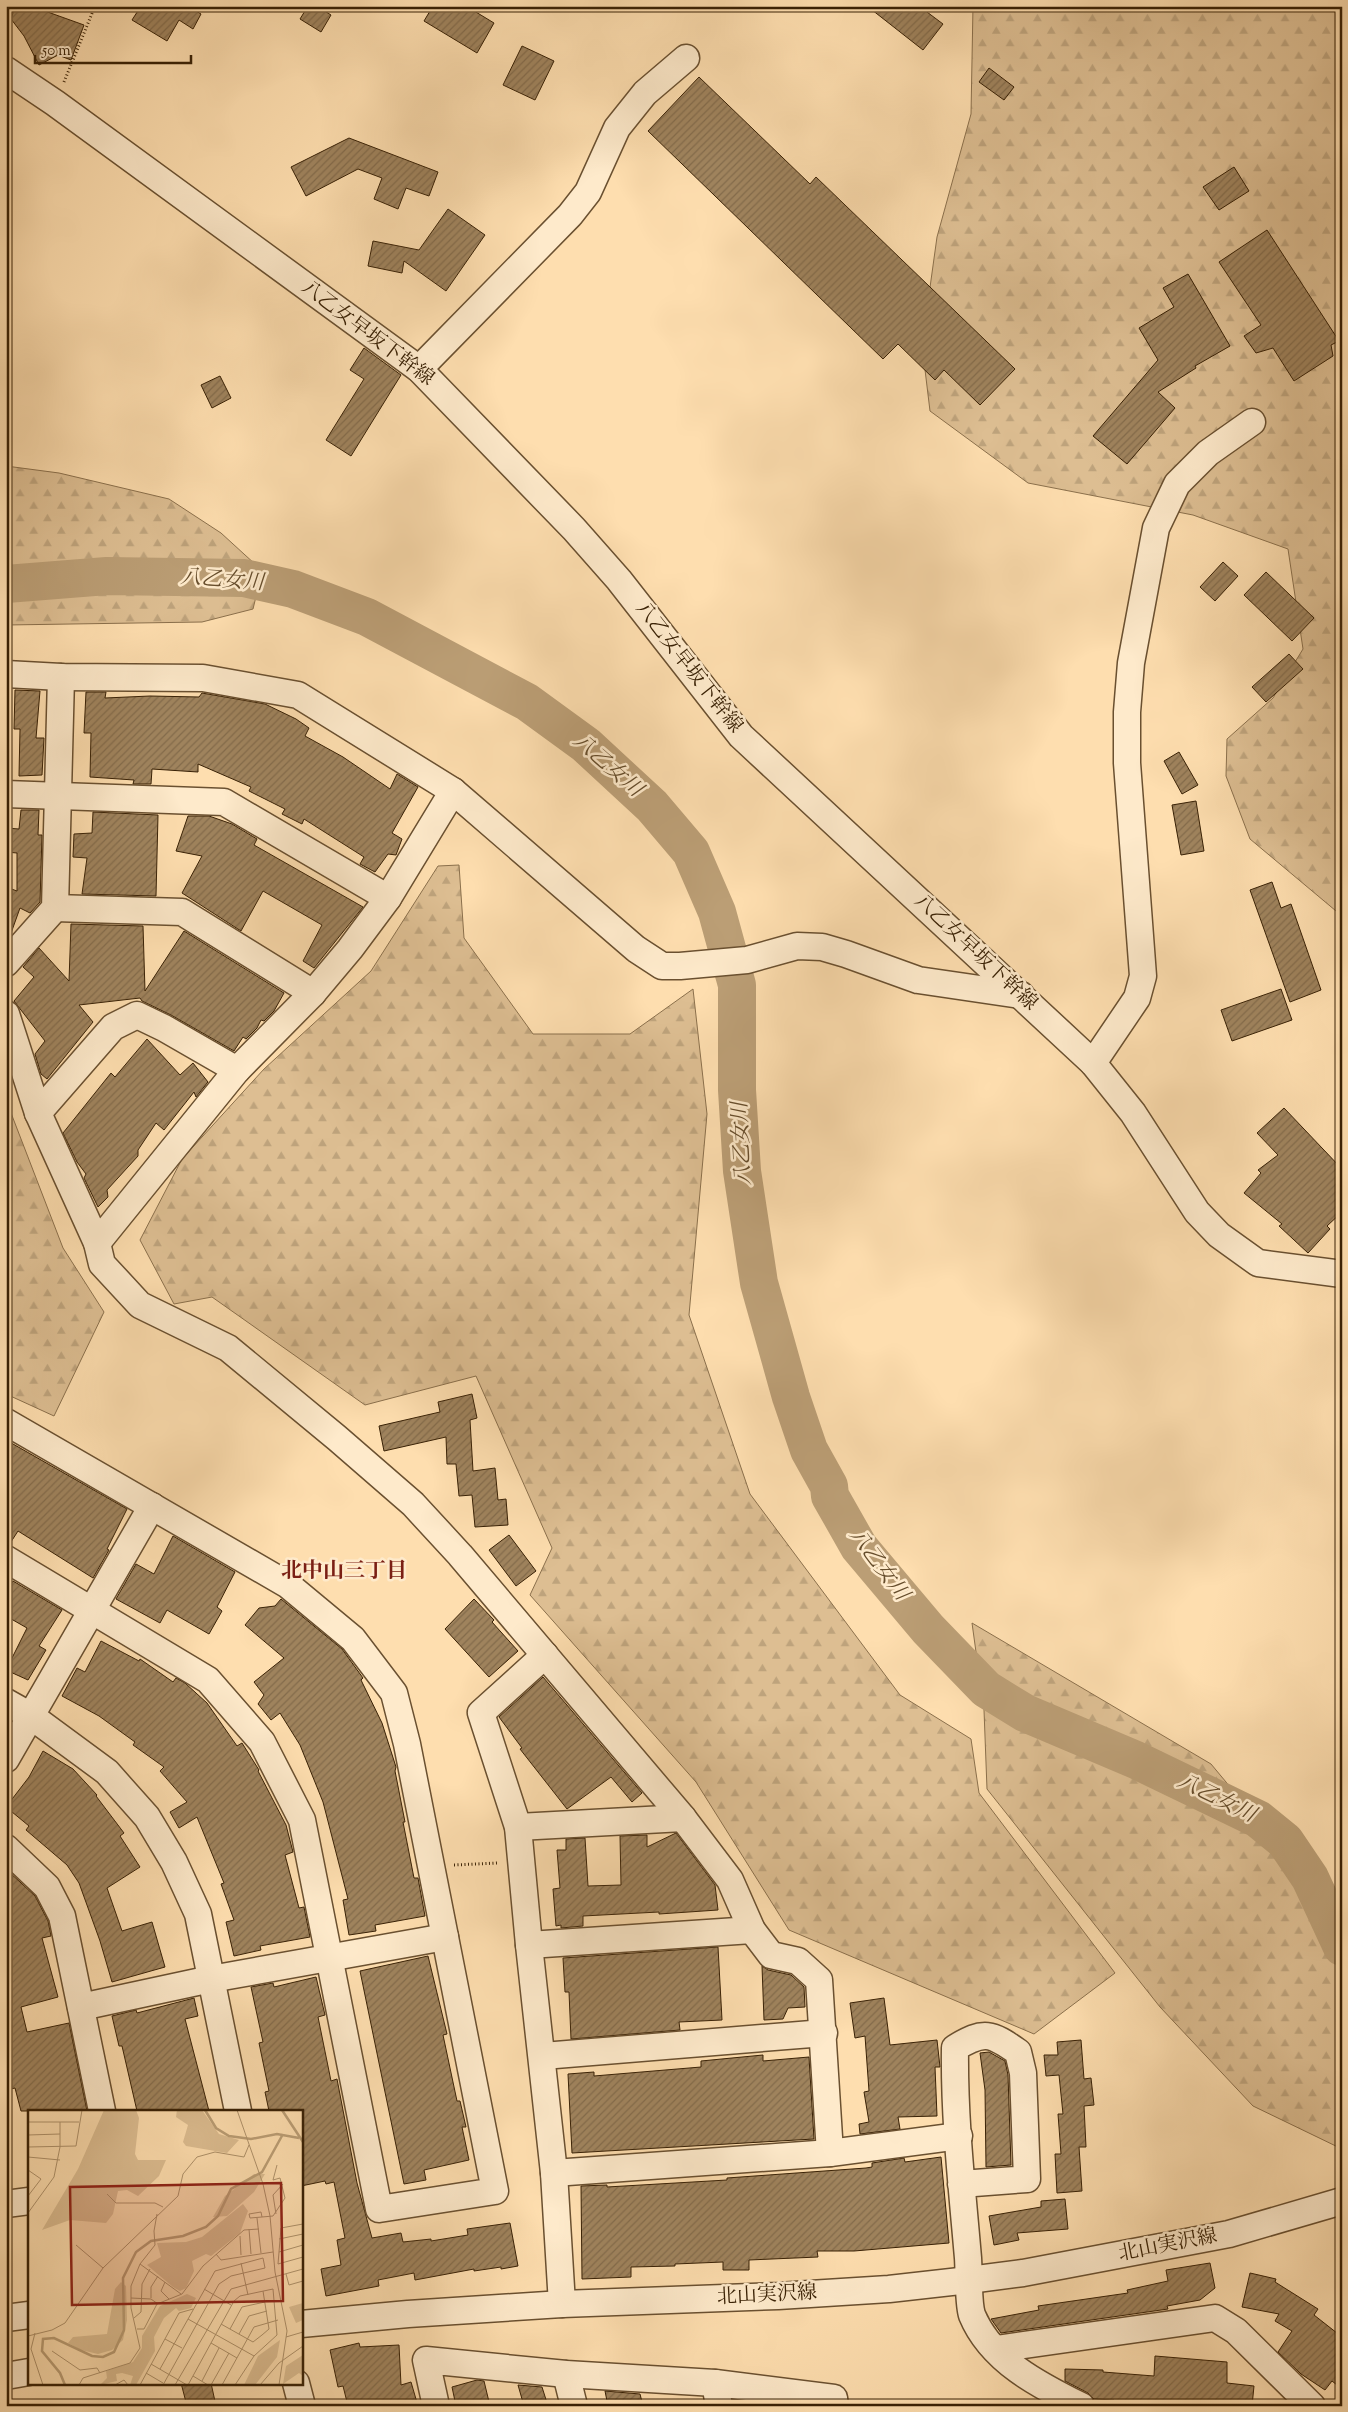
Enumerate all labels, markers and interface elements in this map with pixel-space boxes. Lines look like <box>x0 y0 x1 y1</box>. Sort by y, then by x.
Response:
scale bar <box>35 32 191 64</box>
text: 50 m <box>41 41 71 62</box>
street label: 八乙女早坂下幹線 <box>294 274 440 394</box>
water label: 八乙女川 <box>179 563 267 599</box>
street label: 八乙女早坂下幹線 <box>627 596 749 740</box>
water label: 八乙女川 <box>565 727 650 806</box>
street label: 八乙女早坂下幹線 <box>907 888 1043 1018</box>
water label: 八乙女川 <box>726 1099 760 1187</box>
water label: 八乙女川 <box>841 1522 916 1609</box>
district label: 北中山三丁目 <box>281 1557 407 1587</box>
water label: 八乙女川 <box>1172 1767 1262 1832</box>
inset map <box>28 2110 302 2384</box>
street label: 北山実沢線 <box>1116 2222 1220 2270</box>
street label: 北山実沢線 <box>716 2279 818 2313</box>

